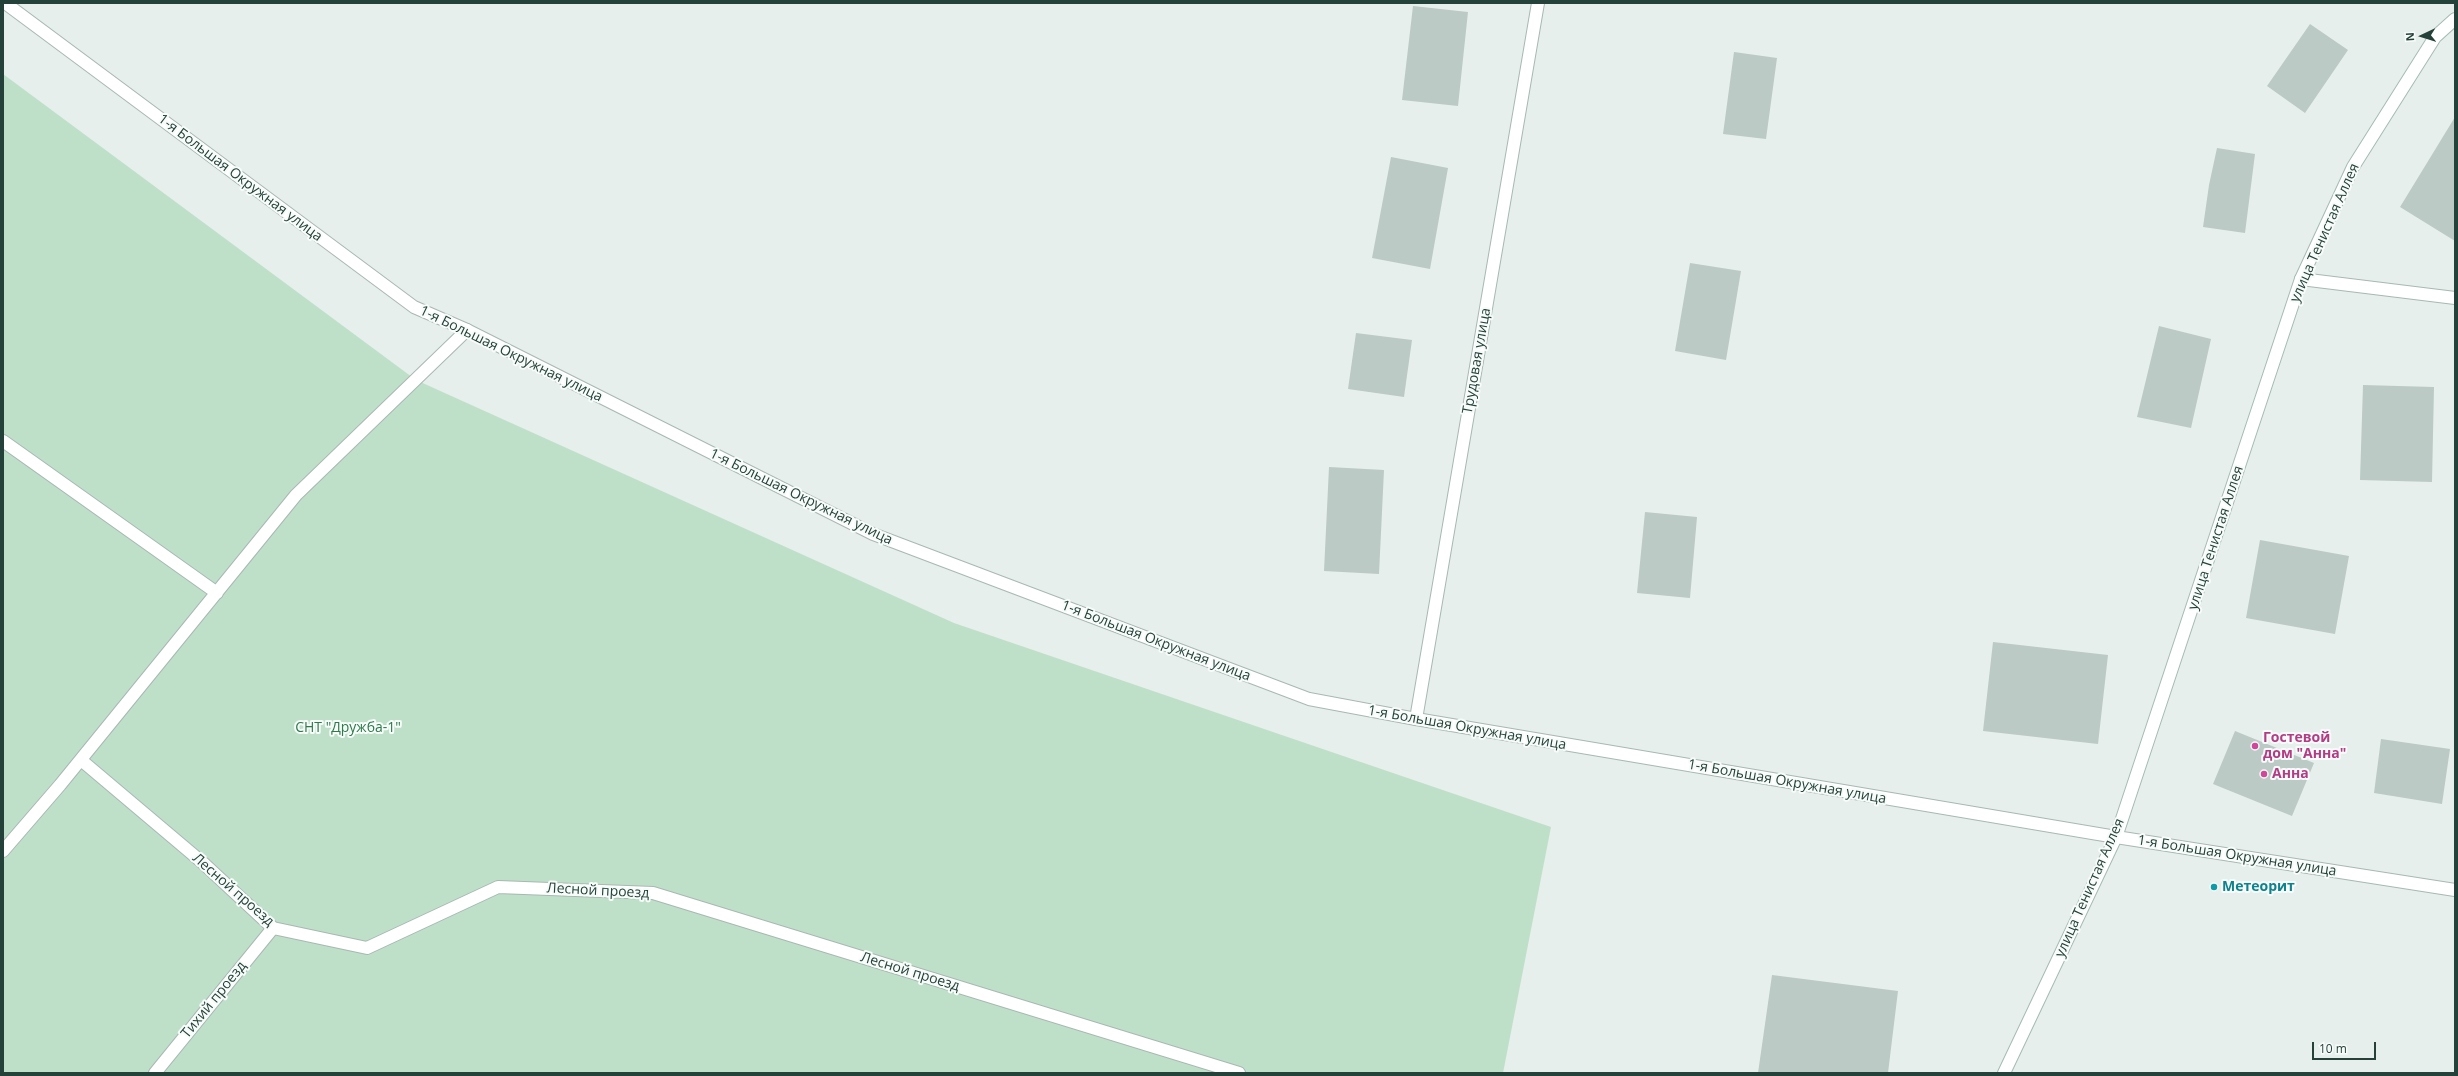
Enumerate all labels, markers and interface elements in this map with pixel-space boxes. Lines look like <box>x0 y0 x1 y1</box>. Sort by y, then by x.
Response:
north arrow <box>2402 16 2442 56</box>
text: N <box>2402 32 2417 42</box>
street label: 1-я Большая Окружная улица <box>155 111 325 245</box>
street label: улица Тенистая Аллея <box>2287 161 2363 305</box>
street label: 1-я Большая Окружная улица <box>417 302 605 406</box>
street label: Трудовая улица <box>1459 307 1495 415</box>
street label: 1-я Большая Окружная улица <box>707 445 895 549</box>
street label: улица Тенистая Аллея <box>2185 464 2247 612</box>
street label: 1-я Большая Окружная улица <box>1059 597 1253 685</box>
street label: 1-я Большая Окружная улица <box>1366 702 1568 754</box>
park label: СНТ "Дружба-1" <box>295 720 401 736</box>
place label: Гостевой дом "Анна" <box>2263 730 2346 762</box>
marker: Гостевой дом "Анна" <box>2250 741 2260 751</box>
street label: 1-я Большая Окружная улица <box>1686 756 1888 808</box>
place label: Анна <box>2272 766 2309 782</box>
marker: Анна <box>2259 769 2269 779</box>
street label: улица Тенистая Аллея <box>2052 816 2128 960</box>
street label: 1-я Большая Окружная улица <box>2136 832 2338 880</box>
street label: Лесной проезд <box>189 850 277 930</box>
place label: Метеорит <box>2222 879 2295 895</box>
street label: Лесной проезд <box>546 880 650 902</box>
marker: Метеорит <box>2209 882 2219 892</box>
street label: Лесной проезд <box>858 949 962 995</box>
street label: Тихий проезд <box>178 958 250 1042</box>
scale bar <box>2314 1034 2378 1060</box>
text: 10 m <box>2319 1040 2347 1057</box>

